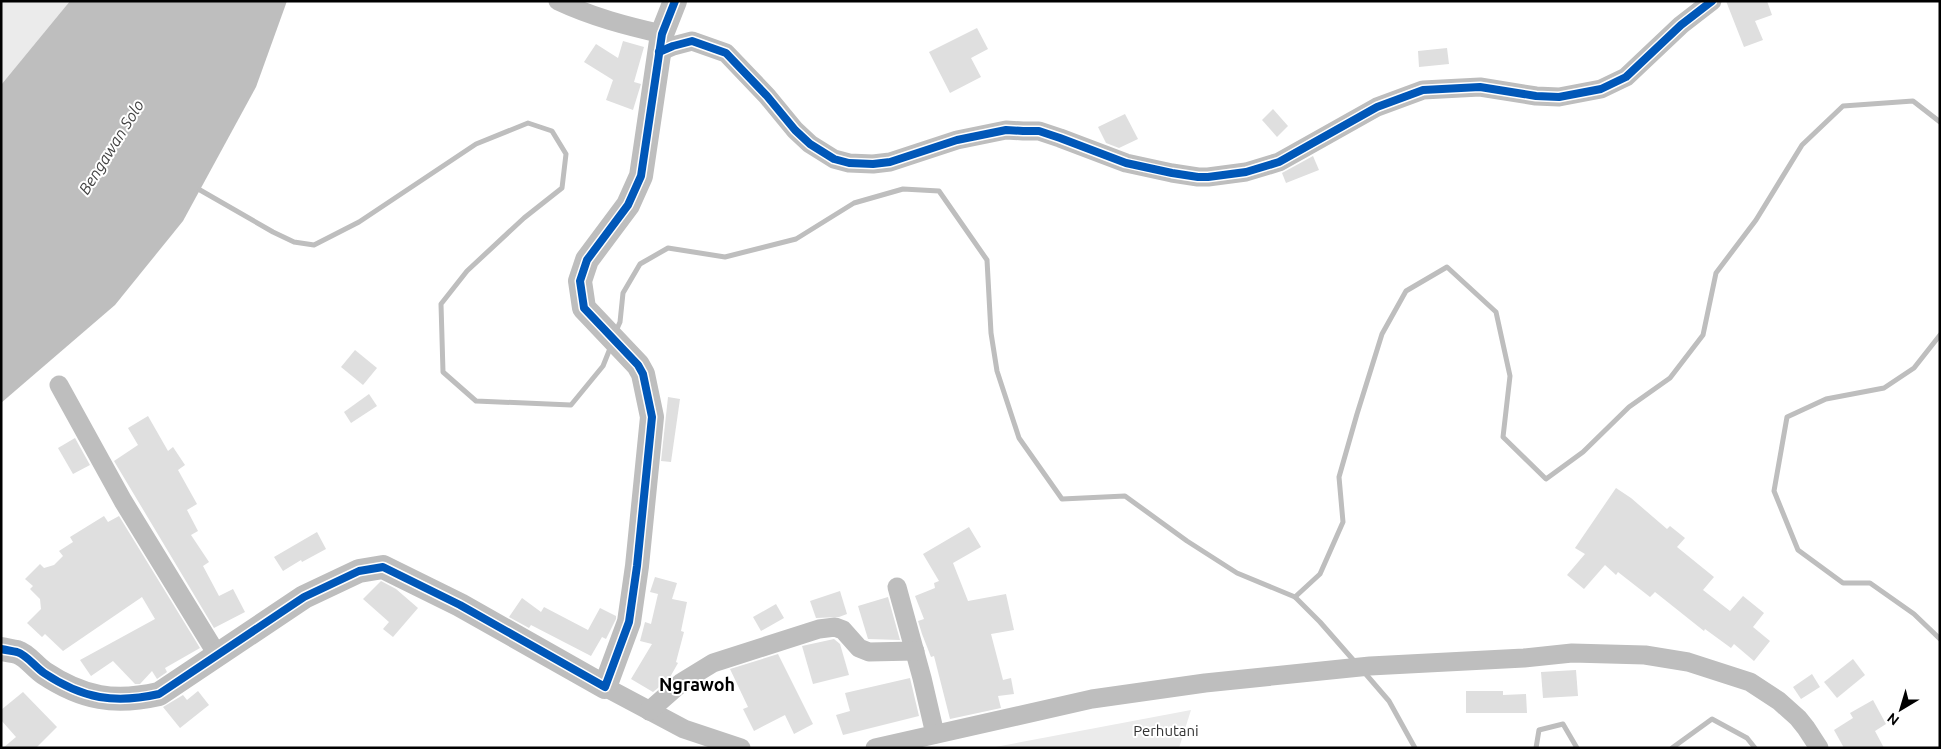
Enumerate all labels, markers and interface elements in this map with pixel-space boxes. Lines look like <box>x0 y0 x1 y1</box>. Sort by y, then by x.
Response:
water label: Bengawan Solo <box>75 96 147 197</box>
district label: Ngrawoh <box>659 674 735 694</box>
north arrow <box>1876 684 1926 734</box>
text: N <box>1884 710 1902 729</box>
park label: Perhutani <box>1133 722 1199 739</box>

